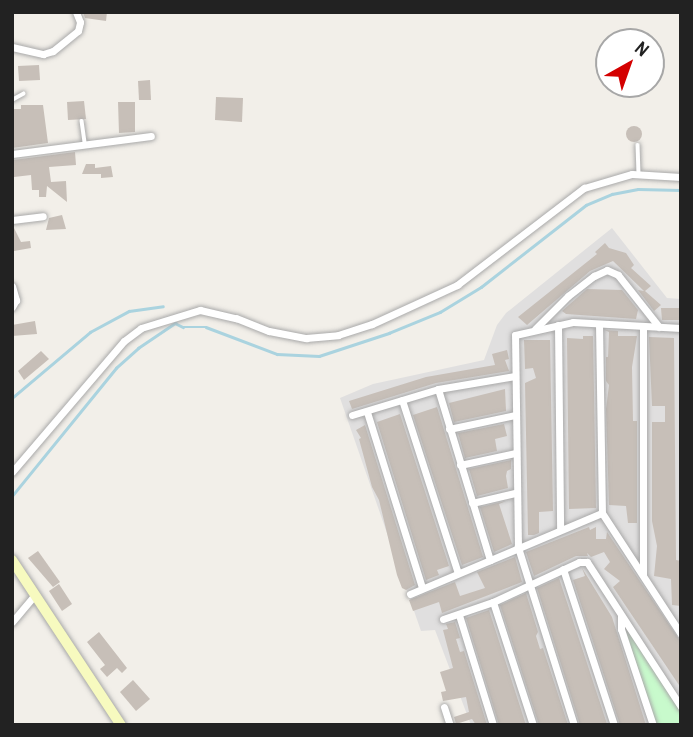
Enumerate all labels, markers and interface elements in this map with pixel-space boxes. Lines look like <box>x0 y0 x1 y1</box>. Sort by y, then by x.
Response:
north arrow <box>595 28 665 98</box>
text: N <box>630 35 655 62</box>

